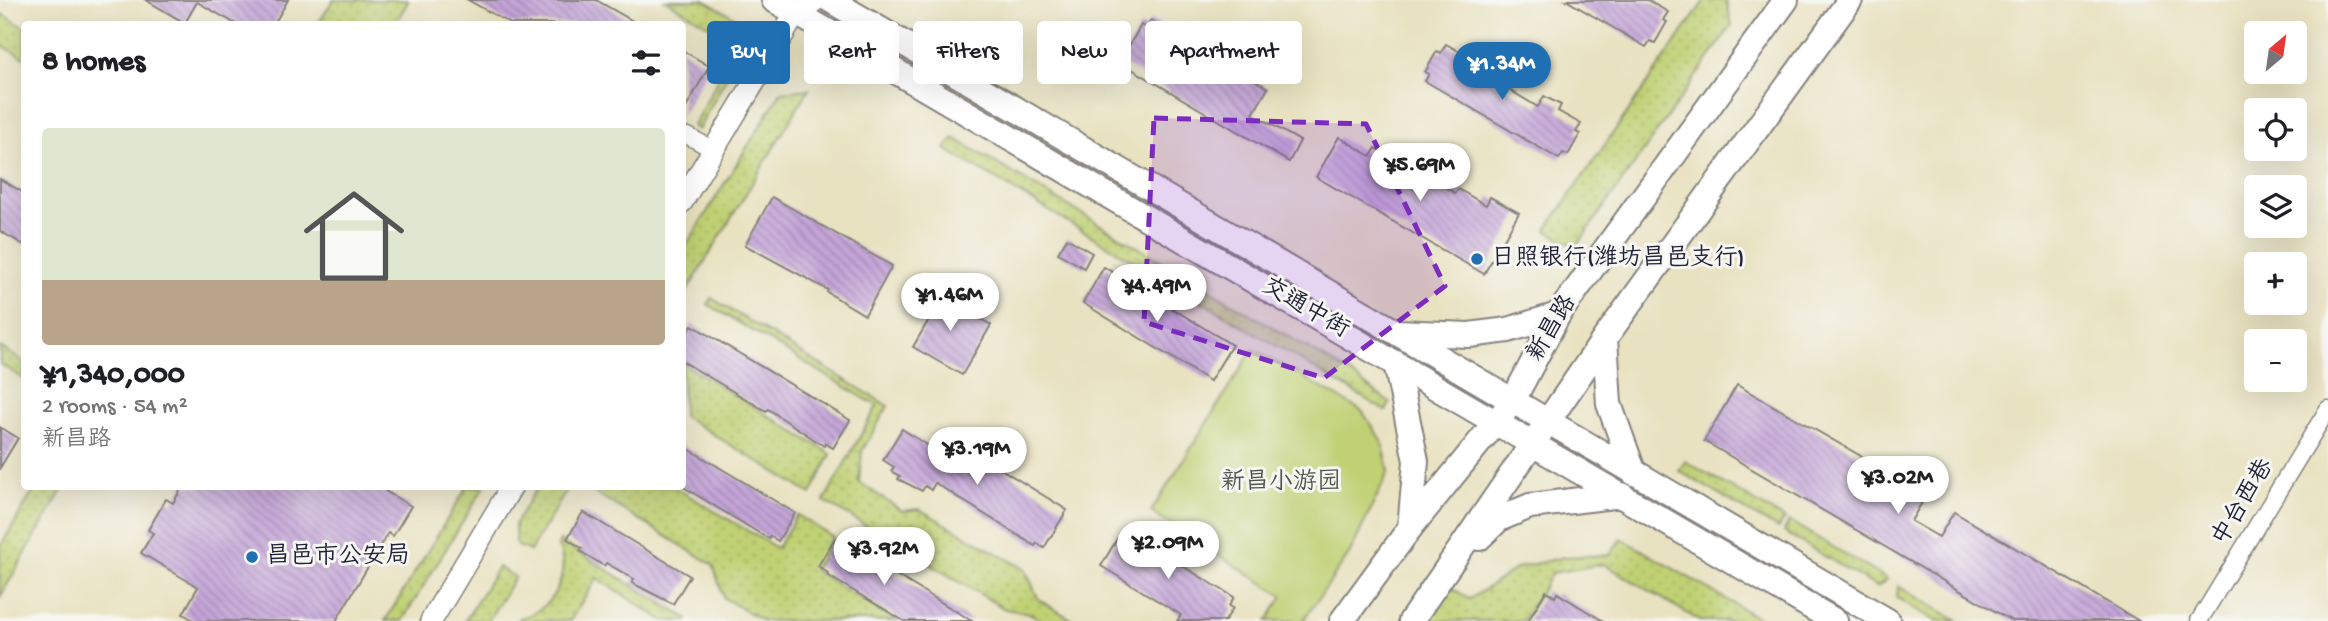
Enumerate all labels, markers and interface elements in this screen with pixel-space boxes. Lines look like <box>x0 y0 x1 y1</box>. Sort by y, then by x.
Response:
chip: Buy <box>707 21 790 84</box>
chip: Rent <box>804 21 899 84</box>
chip: Filters <box>913 21 1023 84</box>
chip: New <box>1037 21 1131 84</box>
chip: Apartment <box>1145 21 1302 84</box>
north arrow <box>2244 21 2306 84</box>
map controls <box>2244 21 2307 392</box>
pin: ¥1.34M <box>1445 42 1559 102</box>
icon: filters <box>627 44 665 82</box>
text: 8 homes <box>42 46 145 81</box>
text: ¥1.34M <box>1469 51 1535 78</box>
button: locate <box>2244 98 2307 161</box>
pin: ¥5.69M <box>1363 144 1477 203</box>
text: ¥5.69M <box>1385 152 1455 179</box>
icon: home <box>291 173 417 299</box>
button: layers <box>2244 175 2307 238</box>
place label: 日照银行(潍坊昌邑支行) <box>1491 244 1745 274</box>
marker: 日照银行(潍坊昌邑支行) <box>1469 251 1485 267</box>
button: + <box>2244 252 2307 315</box>
pin: ¥4.49M <box>1100 264 1214 324</box>
street label: 交通中街 <box>1256 272 1354 346</box>
text: ¥4.49M <box>1123 273 1191 300</box>
pin: ¥1.46M <box>893 274 1007 333</box>
text: ¥1.46M <box>917 282 983 309</box>
street label: 新昌路 <box>1520 290 1584 367</box>
button: − <box>2244 329 2307 392</box>
text: ¥1,340,000 <box>42 359 185 394</box>
text: 2 rooms · 54 m² <box>42 394 188 421</box>
text: 新昌路 <box>42 427 111 454</box>
pin: ¥3.19M <box>920 428 1034 487</box>
text: ¥3.19M <box>944 436 1010 463</box>
street label: 中台西巷 <box>2206 454 2281 552</box>
pin: ¥3.02M <box>1841 456 1955 516</box>
text: ¥3.02M <box>1863 465 1933 492</box>
park label: 新昌小游园 <box>1221 468 1341 498</box>
pin: ¥2.09M <box>1111 522 1225 581</box>
pin: ¥3.92M <box>827 528 941 587</box>
text: ¥2.09M <box>1133 530 1203 557</box>
text: ¥3.92M <box>850 536 918 563</box>
place label: 昌邑市公安局 <box>266 542 410 572</box>
marker: 昌邑市公安局 <box>244 549 260 565</box>

